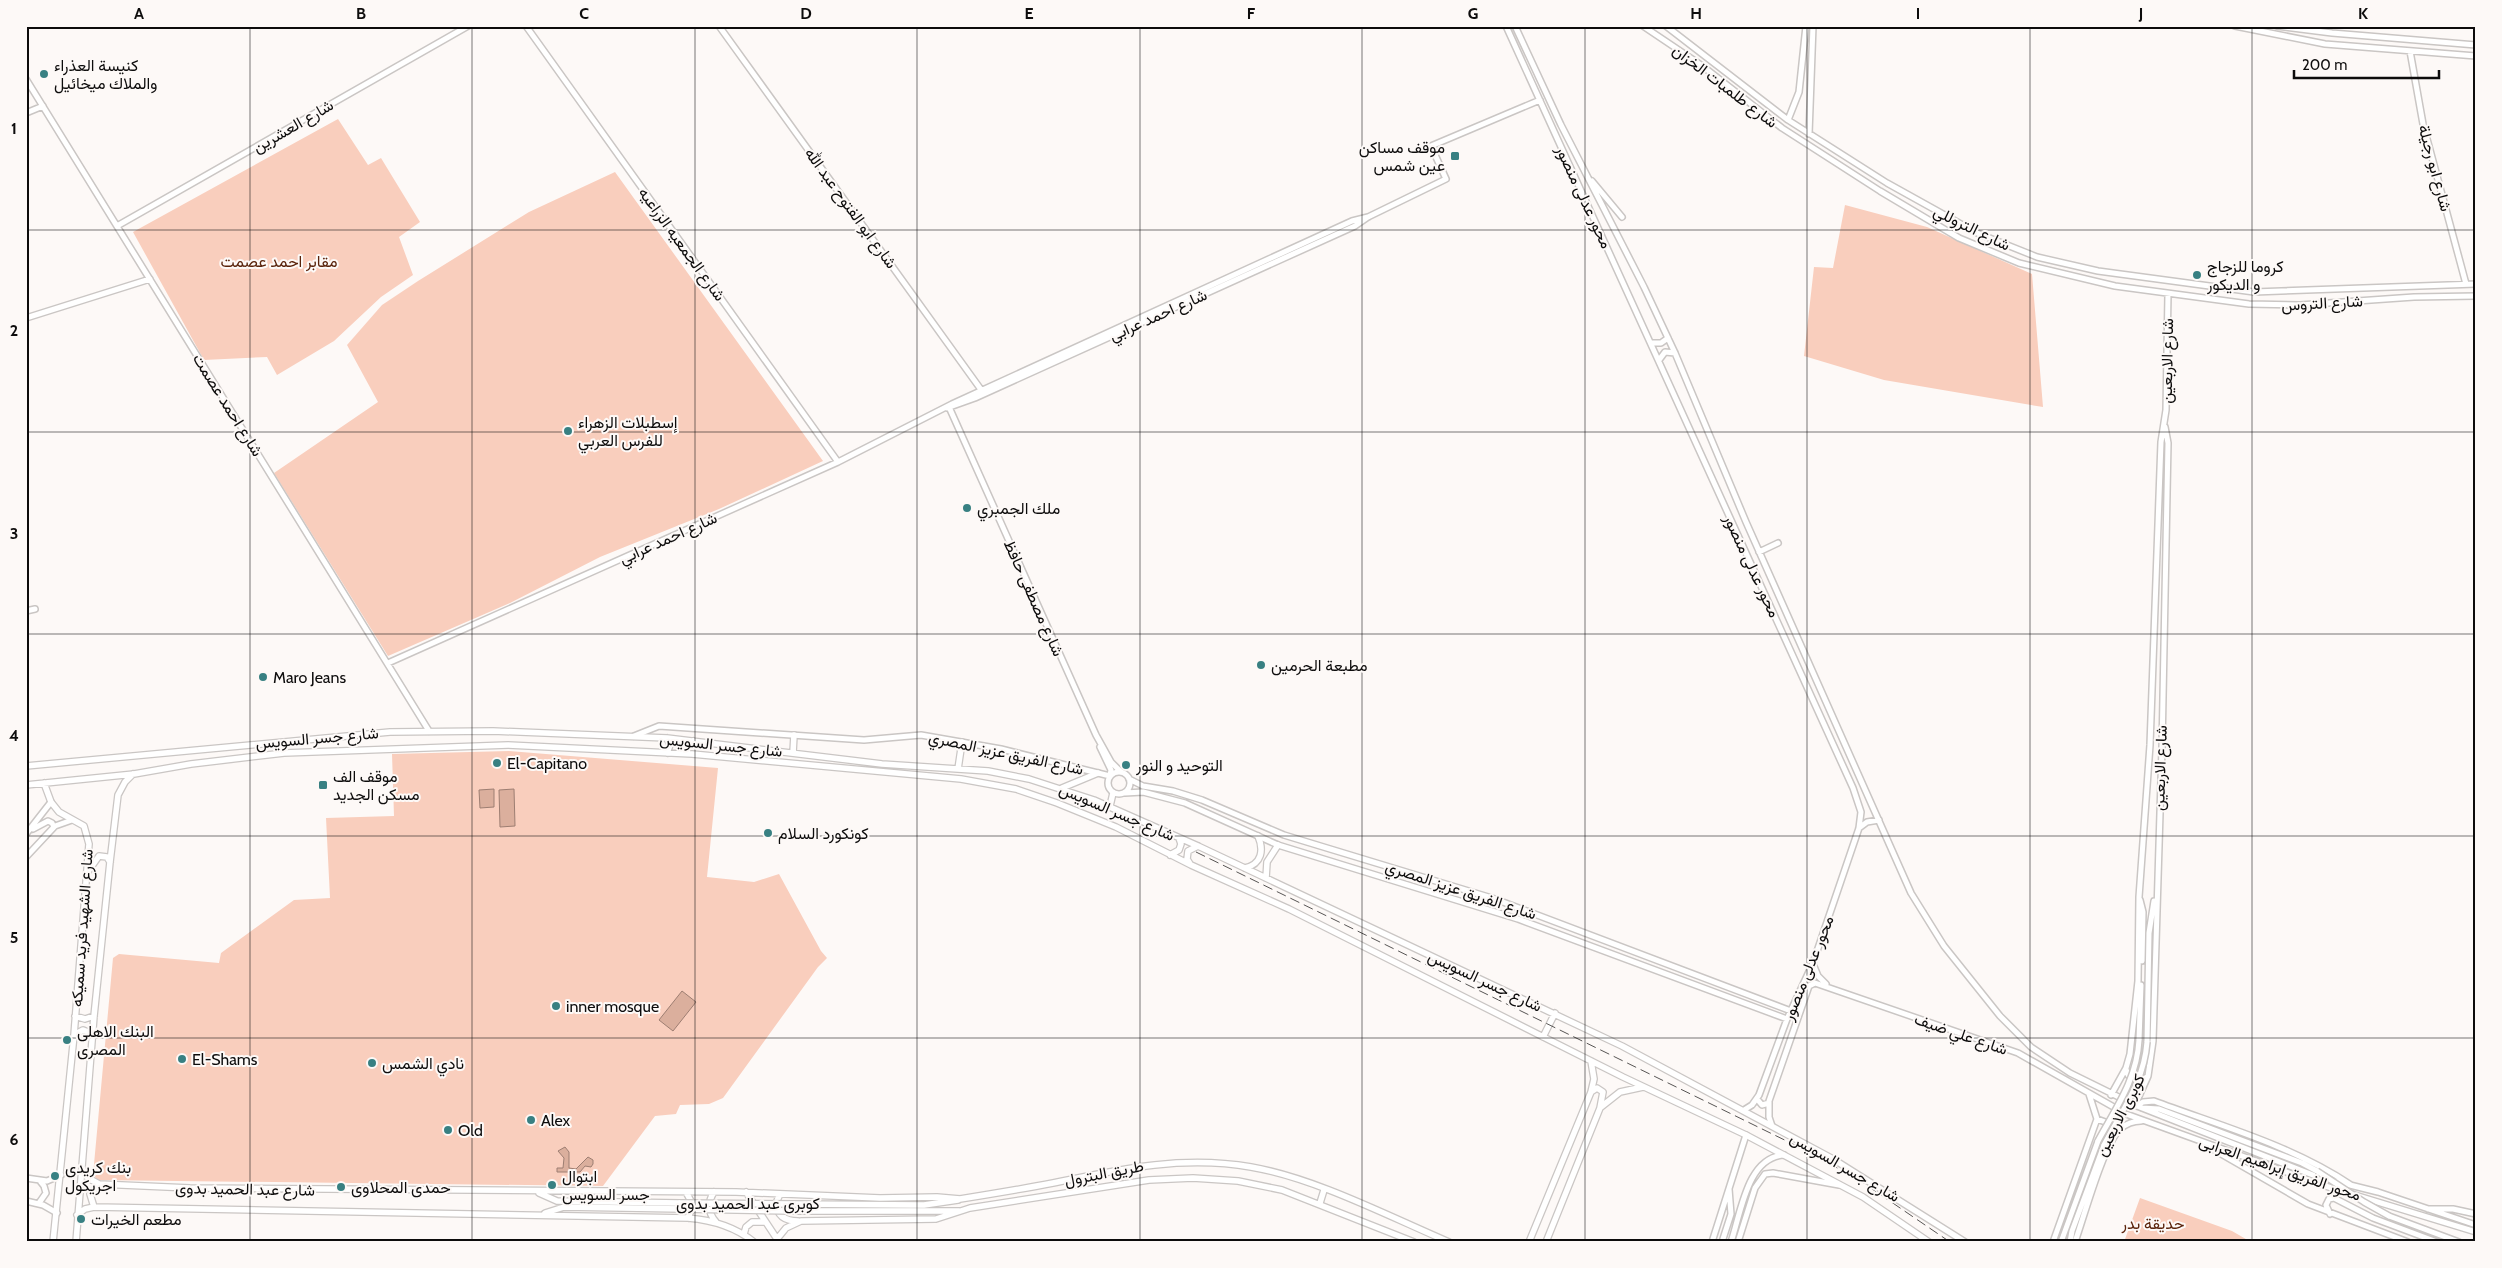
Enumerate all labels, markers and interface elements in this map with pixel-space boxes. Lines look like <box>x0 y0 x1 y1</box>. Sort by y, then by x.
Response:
text: A <box>134 4 144 23</box>
text: B <box>356 4 366 23</box>
text: C <box>579 4 589 23</box>
text: D <box>800 4 812 23</box>
text: E <box>1024 4 1034 23</box>
text: F <box>1247 4 1256 23</box>
text: G <box>1468 4 1478 23</box>
text: H <box>1690 4 1702 23</box>
text: I <box>1916 4 1920 23</box>
text: J <box>2138 4 2143 23</box>
text: K <box>2358 4 2368 23</box>
street label: شارع طلمبات الخزان <box>1668 40 1781 133</box>
scale bar <box>2294 48 2440 80</box>
place label: كنيسة العذراء والملاك ميخائيل <box>54 56 157 94</box>
text: 200 m <box>2302 56 2347 74</box>
marker: كنيسة العذراء والملاك ميخائيل <box>38 68 50 80</box>
street label: شارع العشرين <box>249 95 338 158</box>
text: 1 <box>11 119 17 138</box>
street label: شارع ابو رجيلة <box>2412 123 2456 214</box>
place label: موقف مساكن عين شمس <box>1359 138 1445 176</box>
street label: محور عدلى منصور <box>1551 142 1616 252</box>
street label: شارع ابو الفتوح عبد الله <box>799 144 901 273</box>
marker: موقف مساكن عين شمس <box>1449 150 1461 162</box>
street label: شارع الجمعيه الزراعيه <box>633 183 730 306</box>
street label: شارع التروللي <box>1929 201 2013 258</box>
park label: مقابر احمد عصمت <box>220 252 338 272</box>
place label: كروما للزجاج و الديكور <box>2206 257 2284 295</box>
marker: كروما للزجاج و الديكور <box>2191 269 2203 281</box>
street label: شارع احمد عرابي <box>1106 285 1212 349</box>
street label: شارع التروس <box>2281 291 2363 317</box>
street label: شارع الاربعين <box>2157 318 2179 404</box>
text: 2 <box>10 321 18 340</box>
street label: شارع احمد عصمت <box>187 350 267 461</box>
place label: إسطبلات الزهراء للفرس العربي <box>578 413 678 454</box>
marker: إسطبلات الزهراء للفرس العربي <box>562 425 574 437</box>
place label: ملك الجمبري <box>977 499 1060 522</box>
marker: ملك الجمبري <box>961 502 973 514</box>
street label: شارع احمد عرابي <box>616 508 722 572</box>
street label: محور عدلى منصور <box>1719 511 1784 621</box>
text: 3 <box>10 524 18 543</box>
street label: شارع مصطفى حافظ <box>998 537 1068 660</box>
place label: مطبعة الحرمين <box>1271 656 1368 676</box>
marker: مطبعة الحرمين <box>1255 659 1267 671</box>
place label: Maro Jeans <box>273 668 346 687</box>
marker: Maro Jeans <box>257 671 269 683</box>
street label: شارع جسر السويس <box>255 723 380 755</box>
street label: شارع الاربعين <box>2149 725 2173 811</box>
text: 4 <box>9 726 19 745</box>
street label: شارع الفريق عزيز المصري <box>926 727 1085 783</box>
street label: شارع جسر السويس <box>658 729 783 763</box>
place label: El-Capitano <box>507 754 587 773</box>
place label: التوحيد و النور <box>1135 756 1223 776</box>
marker: El-Capitano <box>491 757 503 769</box>
marker: التوحيد و النور <box>1120 759 1132 771</box>
place label: موقف الف مسكن الجديد <box>333 767 420 805</box>
marker: موقف الف مسكن الجديد <box>317 779 329 791</box>
street label: شارع جسر السويس <box>1056 779 1178 847</box>
place label: كونكورد السلام <box>778 824 869 844</box>
marker: كونكورد السلام <box>762 827 774 839</box>
street label: شارع الشهيد فريد سميكه <box>67 848 99 1008</box>
street label: شارع الفريق عزيز المصري <box>1382 857 1539 927</box>
street label: محور عدلى منصور <box>1778 913 1839 1024</box>
text: 5 <box>10 928 18 947</box>
street label: شارع جسر السويس <box>1424 946 1545 1018</box>
place label: inner mosque <box>566 997 659 1016</box>
marker: inner mosque <box>550 1000 562 1012</box>
street label: شارع علي ضيف <box>1911 1009 2010 1063</box>
place label: البنك الاهلى المصرى <box>77 1022 154 1060</box>
marker: البنك الاهلى المصرى <box>61 1034 73 1046</box>
place label: El-Shams <box>192 1050 258 1069</box>
marker: El-Shams <box>176 1053 188 1065</box>
place label: نادي الشمس <box>382 1054 464 1077</box>
marker: نادي الشمس <box>366 1057 378 1069</box>
street label: كوبرى الاربعين <box>2091 1071 2150 1160</box>
place label: Alex <box>541 1111 571 1130</box>
marker: Alex <box>525 1114 537 1126</box>
place label: Old <box>458 1121 483 1140</box>
marker: Old <box>442 1124 454 1136</box>
street label: شارع جسر السويس <box>1786 1128 1903 1208</box>
text: 6 <box>10 1130 19 1149</box>
street label: محور الفريق إبراهيم العرابى <box>2196 1131 2363 1206</box>
street label: طريق البترول <box>1063 1156 1145 1191</box>
place label: بنك كريدى اجريكول <box>65 1158 131 1196</box>
place label: ابتوال جسر السويس <box>562 1167 650 1205</box>
marker: بنك كريدى اجريكول <box>49 1170 61 1182</box>
street label: شارع عبد الحميد بدوى <box>175 1178 315 1202</box>
place label: حمدى المحلاوى <box>351 1178 451 1198</box>
marker: ابتوال جسر السويس <box>546 1179 558 1191</box>
marker: حمدى المحلاوى <box>335 1181 347 1193</box>
street label: كوبرى عبد الحميد بدوى <box>676 1194 820 1214</box>
place label: مطعم الخيرات <box>91 1210 182 1230</box>
marker: مطعم الخيرات <box>75 1213 87 1225</box>
park label: حديقة بدر <box>2121 1214 2185 1234</box>

